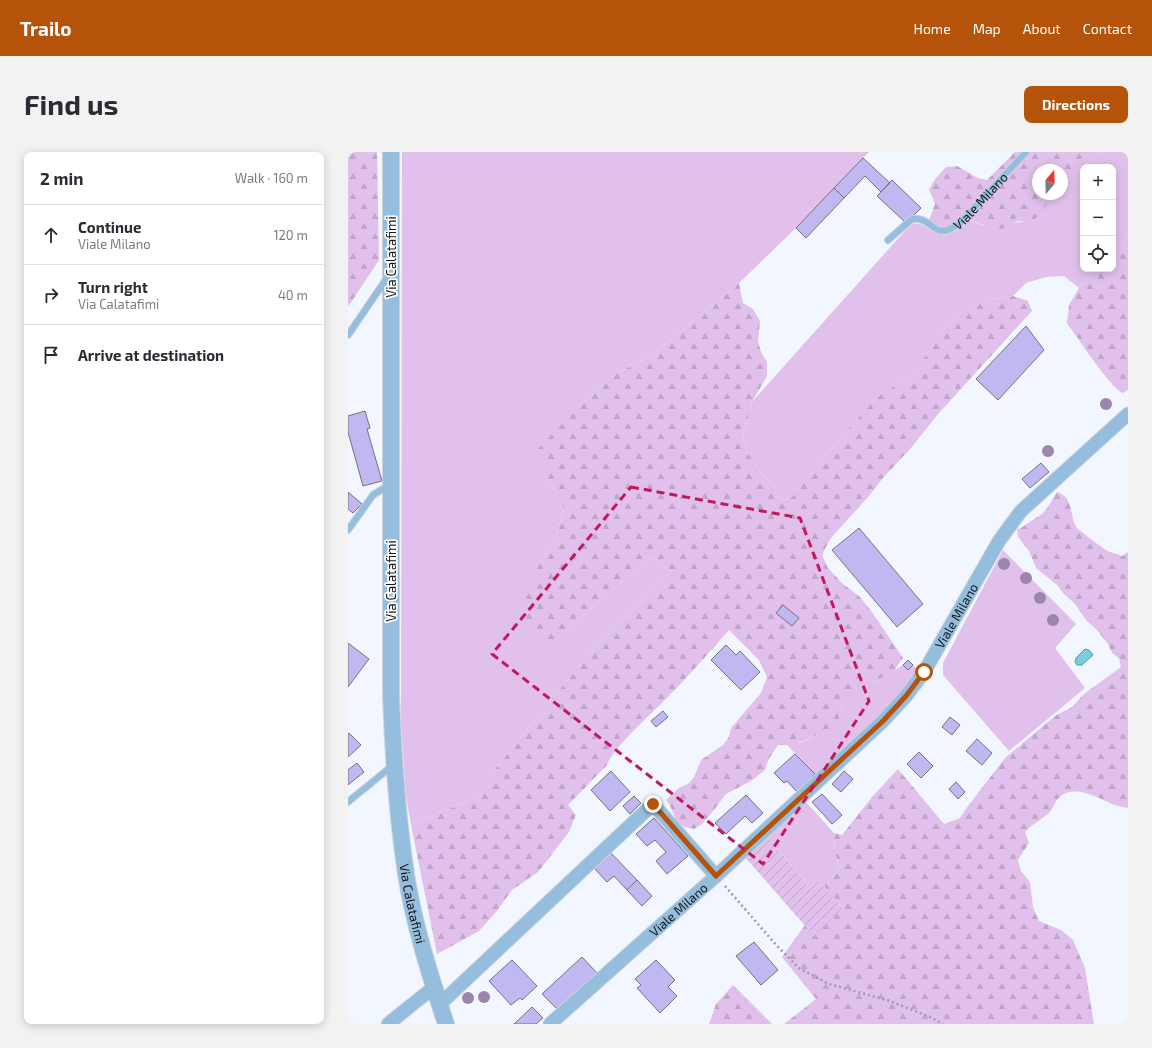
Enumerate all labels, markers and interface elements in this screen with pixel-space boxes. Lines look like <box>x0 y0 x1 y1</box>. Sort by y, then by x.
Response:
text: Trailo <box>20 17 72 40</box>
text: Home <box>914 20 951 37</box>
text: Map <box>973 20 1001 37</box>
text: About <box>1023 20 1061 37</box>
text: Contact <box>1083 20 1132 37</box>
button: Directions <box>1024 86 1128 123</box>
text: Find us <box>24 87 118 121</box>
north arrow <box>1032 164 1068 200</box>
map controls <box>1080 164 1116 272</box>
button: + <box>1080 164 1116 200</box>
text: 2 min <box>40 168 83 188</box>
street label: Viale Milano <box>950 169 1011 233</box>
text: Walk · 160 m <box>235 170 308 186</box>
button: − <box>1080 200 1116 236</box>
street label: Via Calatafimi <box>383 216 399 298</box>
text: Continue <box>78 218 141 236</box>
icon: ahead <box>40 224 62 246</box>
text: 120 m <box>273 227 308 243</box>
text: Viale Milano <box>78 236 151 252</box>
button: locate <box>1080 236 1116 272</box>
text: Turn right <box>78 278 148 296</box>
icon: right <box>40 284 62 306</box>
text: 40 m <box>278 287 308 303</box>
text: Via Calatafimi <box>78 296 159 312</box>
icon: arrive <box>40 344 62 366</box>
text: Arrive at destination <box>78 346 224 364</box>
street label: Via Calatafimi <box>383 540 399 622</box>
street label: Viale Milano <box>931 580 981 651</box>
route start <box>915 663 933 681</box>
route end <box>644 795 662 813</box>
street label: Via Calatafimi <box>397 863 429 945</box>
street label: Viale Milano <box>646 879 711 940</box>

